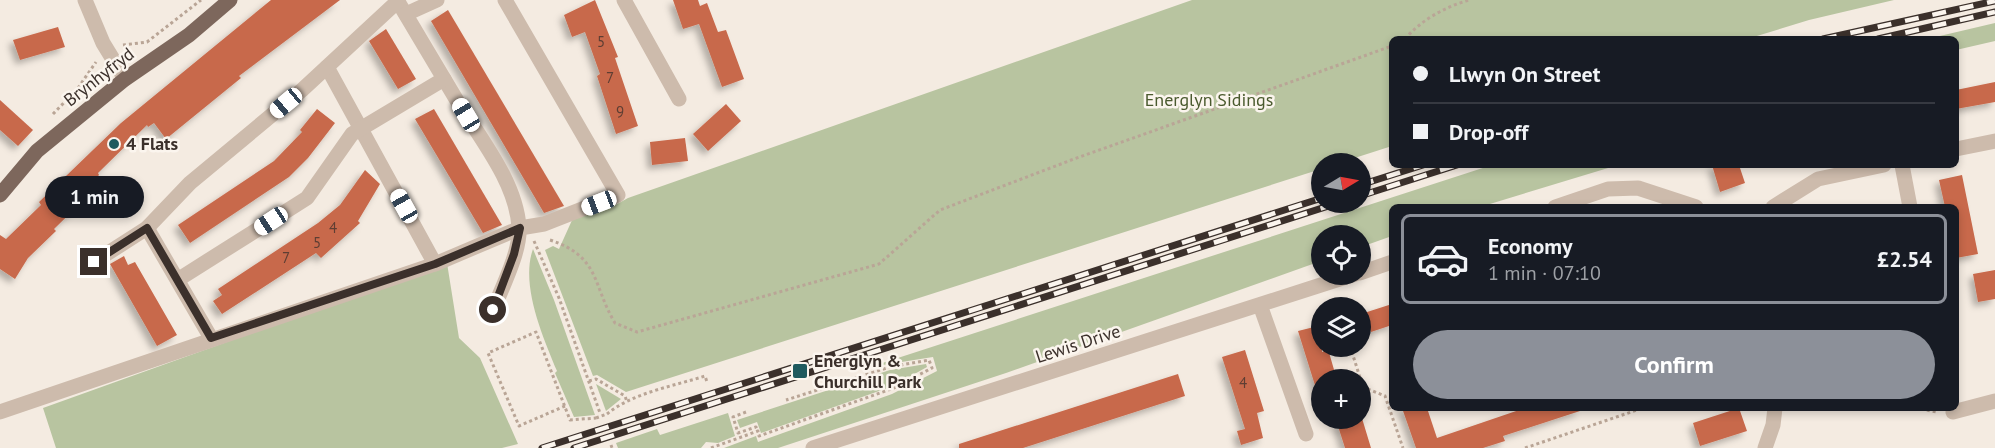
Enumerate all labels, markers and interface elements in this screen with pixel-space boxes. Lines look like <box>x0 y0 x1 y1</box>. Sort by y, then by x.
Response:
house number: 5 <box>597 32 605 51</box>
street label: Brynhyfryd <box>59 42 138 111</box>
text: Llwyn On Street <box>1449 60 1600 88</box>
house number: 7 <box>606 68 614 87</box>
car <box>266 85 306 121</box>
park label: Energlyn Sidings <box>1145 88 1273 111</box>
car <box>449 95 483 135</box>
house number: 9 <box>616 102 624 121</box>
text: Drop-off <box>1449 118 1528 146</box>
place label: 4 Flats <box>126 132 178 155</box>
marker: 4 Flats <box>107 137 121 151</box>
north arrow <box>1311 153 1371 213</box>
map controls <box>1311 153 1371 429</box>
callout: 1 min <box>44 175 144 217</box>
text: 1 min <box>70 184 119 210</box>
car <box>387 186 421 226</box>
car <box>579 188 619 218</box>
car <box>251 204 291 238</box>
house number: 4 <box>329 218 337 237</box>
button: locate <box>1311 225 1371 285</box>
icon: car <box>1416 232 1470 286</box>
text: Economy <box>1488 232 1572 260</box>
house number: 5 <box>313 233 321 252</box>
text: £2.54 <box>1877 245 1932 273</box>
route end <box>80 248 107 275</box>
house number: 7 <box>282 248 290 267</box>
text: 1 min · 07:10 <box>1488 260 1601 286</box>
route start <box>479 296 506 323</box>
button: layers <box>1311 297 1371 357</box>
street label: Lewis Drive <box>1032 319 1123 368</box>
button: Confirm <box>1413 330 1935 399</box>
place label: Energlyn & Churchill Park <box>814 349 921 393</box>
marker: Energlyn & Churchill Park <box>791 362 809 380</box>
button: + <box>1311 369 1371 429</box>
house number: 4 <box>1239 373 1247 392</box>

